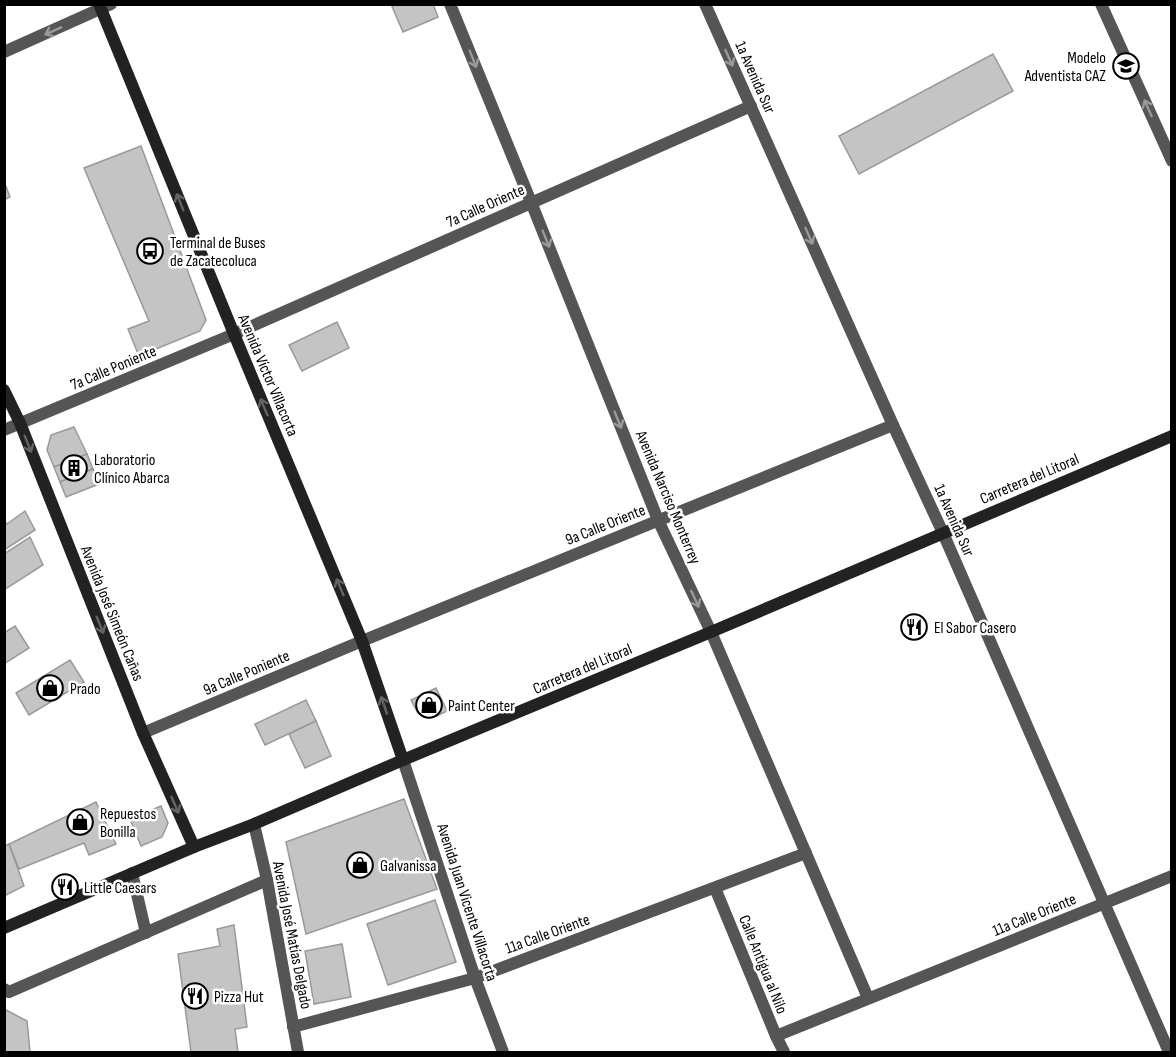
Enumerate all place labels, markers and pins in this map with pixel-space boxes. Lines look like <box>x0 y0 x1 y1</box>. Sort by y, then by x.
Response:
place label: Modelo Adventista CAZ <box>1024 49 1106 86</box>
school or university icon: Modelo Adventista CAZ <box>1111 51 1141 81</box>
place label: Terminal de Buses de Zacatecoluca <box>170 234 266 271</box>
bus stop icon: Terminal de Buses de Zacatecoluca <box>135 236 165 266</box>
place label: Laboratorio Clínico Abarca <box>94 451 170 488</box>
building icon: Laboratorio Clínico Abarca <box>59 453 89 483</box>
restaurant icon: El Sabor Casero <box>899 612 929 642</box>
place label: El Sabor Casero <box>934 619 1016 638</box>
shop icon: Prado <box>35 673 65 703</box>
place label: Prado <box>70 680 101 699</box>
shop icon: Paint Center <box>414 690 444 720</box>
place label: Paint Center <box>448 697 515 716</box>
place label: Repuestos Bonilla <box>100 805 157 842</box>
shop icon: Repuestos Bonilla <box>65 807 95 837</box>
shop icon: Galvanissa <box>345 850 375 880</box>
place label: Galvanissa <box>380 857 436 876</box>
restaurant icon: Little Caesars <box>50 872 80 902</box>
place label: Little Caesars <box>84 879 157 898</box>
restaurant icon: Pizza Hut <box>180 981 210 1011</box>
place label: Pizza Hut <box>214 988 264 1007</box>

